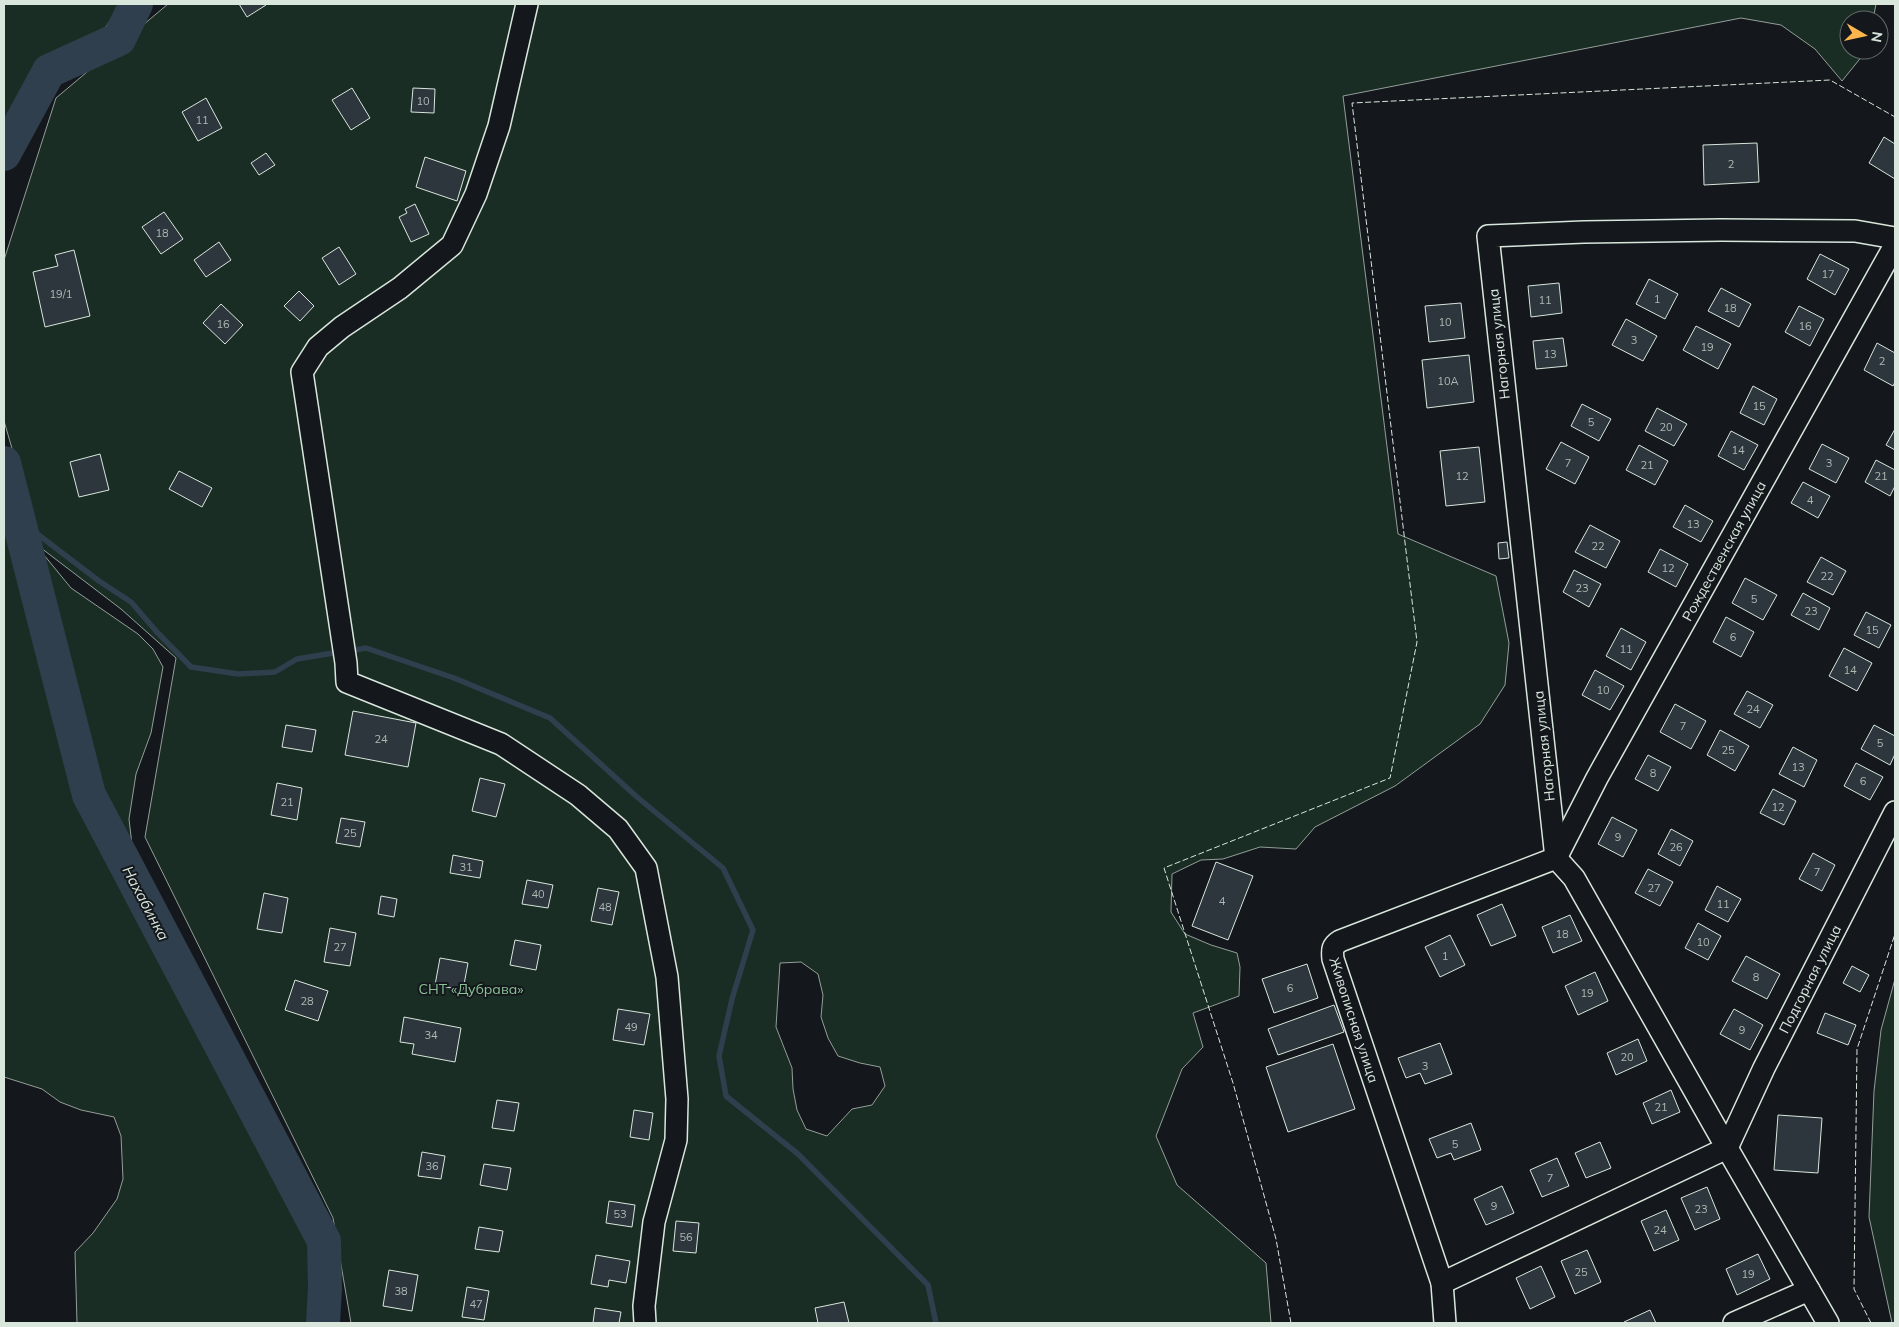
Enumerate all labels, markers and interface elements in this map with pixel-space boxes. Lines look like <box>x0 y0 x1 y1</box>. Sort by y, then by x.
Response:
north arrow <box>1839 10 1889 60</box>
text: N <box>1867 30 1887 44</box>
house number: 10 <box>416 94 430 108</box>
house number: 11 <box>195 113 209 127</box>
house number: 2 <box>1728 157 1735 171</box>
house number: 18 <box>155 226 169 240</box>
house number: 17 <box>1821 267 1835 281</box>
house number: 19/1 <box>50 287 72 301</box>
street label: Нагорная улица <box>1484 288 1514 400</box>
house number: 1 <box>1654 292 1660 306</box>
house number: 11 <box>1538 293 1552 307</box>
house number: 18 <box>1723 301 1737 315</box>
house number: 10 <box>1438 315 1452 329</box>
house number: 16 <box>216 317 230 331</box>
house number: 16 <box>1798 319 1812 333</box>
house number: 3 <box>1631 333 1637 347</box>
house number: 19 <box>1700 340 1714 354</box>
house number: 13 <box>1543 347 1557 361</box>
house number: 2 <box>1879 354 1886 368</box>
house number: 10А <box>1437 374 1459 388</box>
house number: 15 <box>1752 399 1766 413</box>
house number: 5 <box>1588 415 1595 429</box>
house number: 20 <box>1659 420 1673 434</box>
house number: 14 <box>1731 443 1745 457</box>
house number: 7 <box>1565 456 1571 470</box>
house number: 3 <box>1826 456 1832 470</box>
house number: 21 <box>1640 458 1654 472</box>
house number: 12 <box>1455 469 1469 483</box>
house number: 21 <box>1874 469 1888 483</box>
street label: Рождественская улица <box>1678 478 1770 624</box>
house number: 4 <box>1807 493 1814 507</box>
house number: 13 <box>1686 517 1700 531</box>
house number: 22 <box>1591 539 1605 553</box>
house number: 12 <box>1661 561 1675 575</box>
house number: 22 <box>1820 569 1834 583</box>
house number: 23 <box>1575 581 1589 595</box>
house number: 5 <box>1751 592 1758 606</box>
house number: 23 <box>1804 604 1818 618</box>
house number: 15 <box>1865 623 1879 637</box>
house number: 6 <box>1730 630 1737 644</box>
house number: 11 <box>1619 642 1633 656</box>
house number: 14 <box>1843 663 1857 677</box>
house number: 10 <box>1596 683 1610 697</box>
street label: Нагорная улица <box>1529 690 1559 802</box>
house number: 24 <box>1746 702 1760 716</box>
house number: 7 <box>1680 719 1686 733</box>
house number: 24 <box>374 732 388 746</box>
house number: 5 <box>1877 736 1884 750</box>
house number: 25 <box>1721 743 1735 757</box>
house number: 13 <box>1791 760 1805 774</box>
house number: 8 <box>1650 766 1657 780</box>
house number: 6 <box>1860 774 1867 788</box>
house number: 21 <box>280 795 294 809</box>
house number: 12 <box>1771 800 1785 814</box>
house number: 25 <box>343 826 357 840</box>
house number: 9 <box>1615 830 1621 844</box>
house number: 26 <box>1669 840 1683 854</box>
house number: 31 <box>459 860 473 874</box>
water label: Нахабинка <box>118 862 174 944</box>
house number: 7 <box>1814 865 1820 879</box>
house number: 27 <box>1647 881 1661 895</box>
house number: 40 <box>531 887 545 901</box>
house number: 4 <box>1219 894 1226 908</box>
house number: 11 <box>1716 897 1730 911</box>
house number: 48 <box>598 900 612 914</box>
street label: Подгорная улица <box>1775 922 1845 1036</box>
house number: 18 <box>1555 927 1569 941</box>
house number: 10 <box>1696 935 1710 949</box>
house number: 27 <box>333 940 347 954</box>
house number: 1 <box>1442 949 1448 963</box>
street label: Живописная улица <box>1325 955 1383 1085</box>
house number: 8 <box>1753 970 1760 984</box>
park label: СНТ «Дубрава» <box>419 980 523 998</box>
house number: 6 <box>1287 981 1294 995</box>
house number: 19 <box>1580 986 1594 1000</box>
house number: 28 <box>300 994 314 1008</box>
house number: 49 <box>624 1020 638 1034</box>
house number: 9 <box>1739 1023 1745 1037</box>
house number: 34 <box>424 1028 438 1042</box>
house number: 20 <box>1620 1050 1634 1064</box>
house number: 3 <box>1422 1059 1428 1073</box>
house number: 21 <box>1654 1100 1668 1114</box>
house number: 5 <box>1452 1137 1459 1151</box>
house number: 36 <box>425 1159 439 1173</box>
house number: 7 <box>1547 1171 1553 1185</box>
house number: 9 <box>1491 1199 1497 1213</box>
house number: 23 <box>1694 1202 1708 1216</box>
house number: 53 <box>613 1207 627 1221</box>
house number: 24 <box>1653 1223 1667 1237</box>
house number: 56 <box>679 1230 693 1244</box>
house number: 25 <box>1574 1265 1588 1279</box>
house number: 19 <box>1741 1267 1755 1281</box>
house number: 38 <box>394 1284 408 1298</box>
house number: 47 <box>469 1297 483 1311</box>

